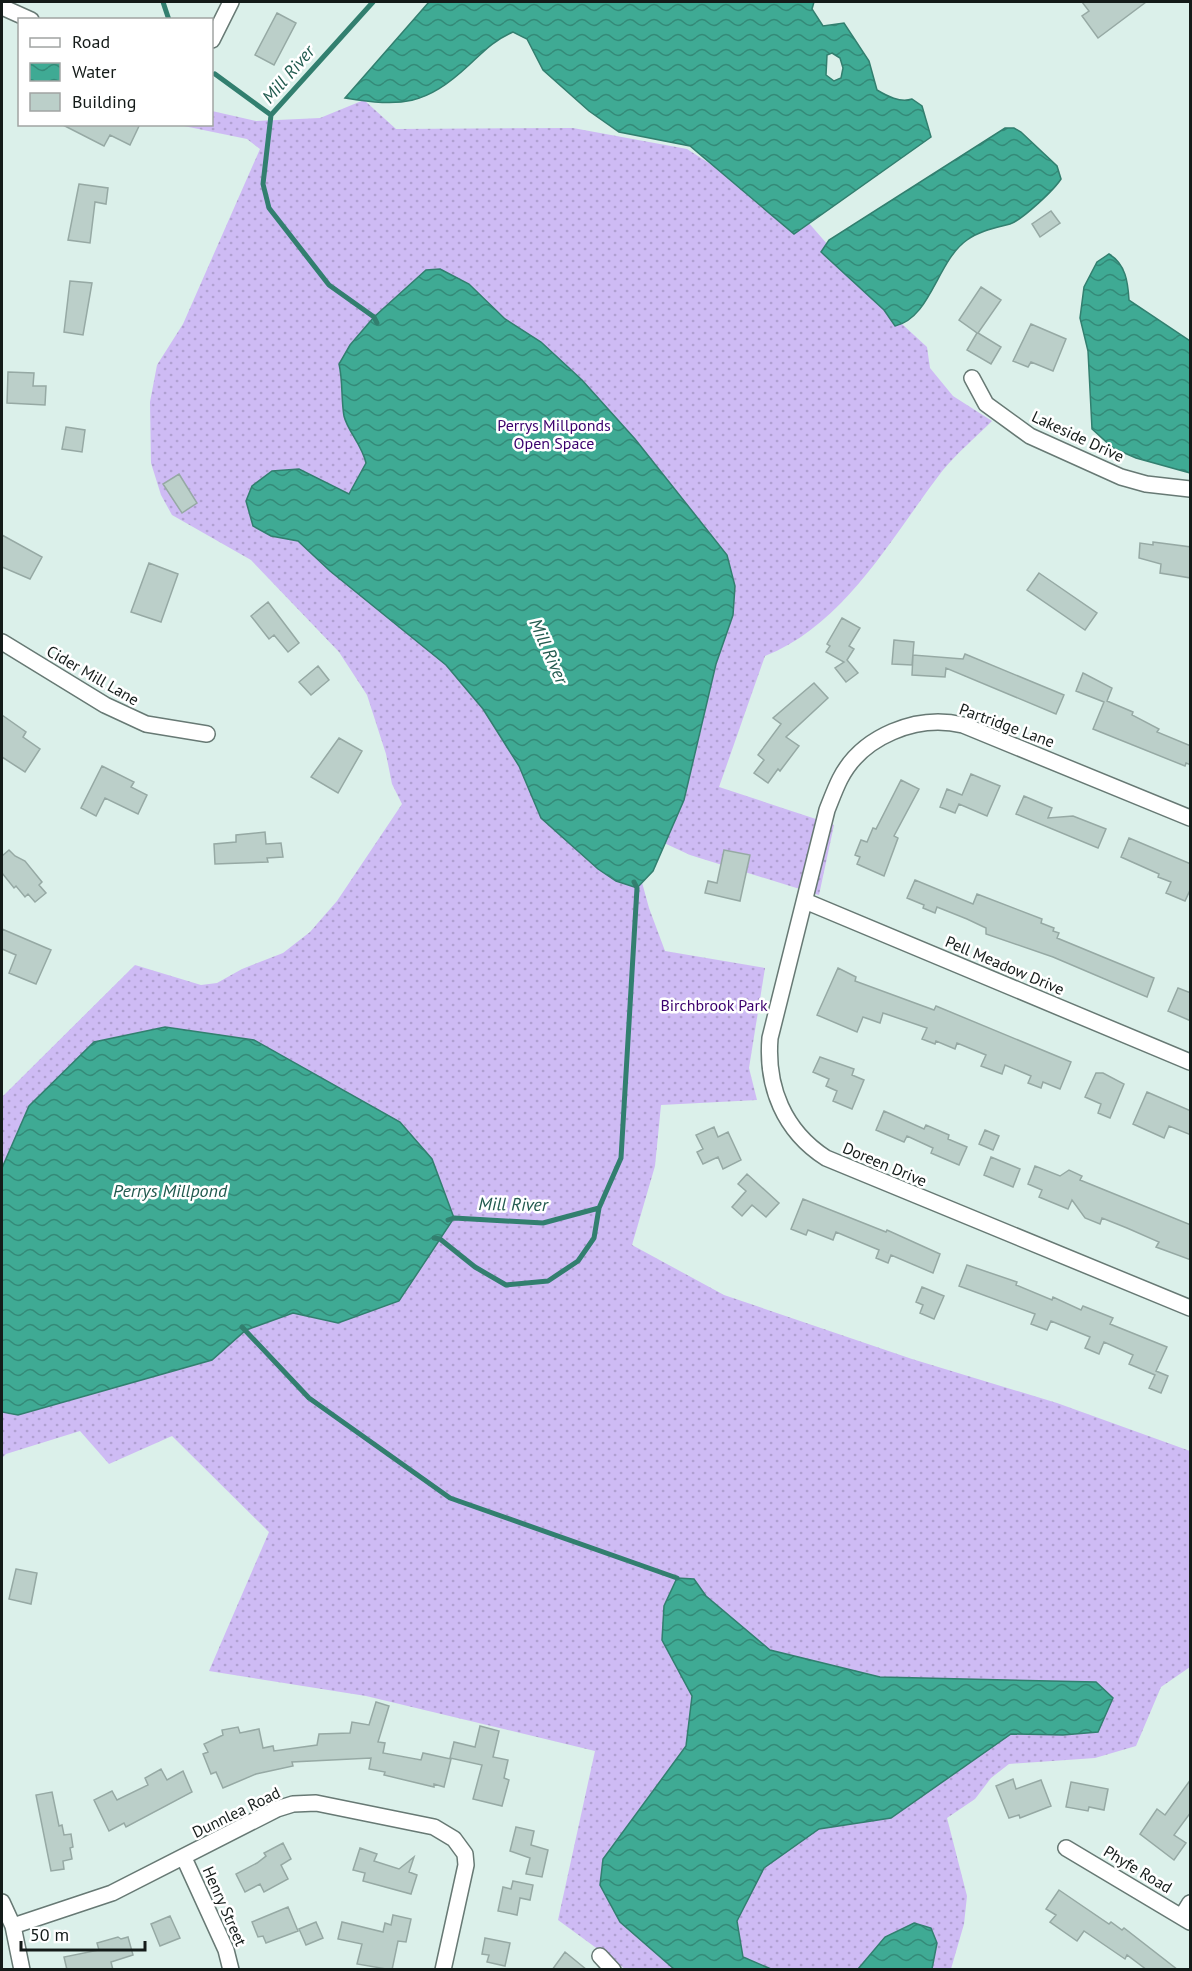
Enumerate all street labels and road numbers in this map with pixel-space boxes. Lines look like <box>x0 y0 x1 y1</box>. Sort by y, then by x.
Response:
street label: Lakeside Drive <box>1029 406 1127 466</box>
street label: Cider Mill Lane <box>43 641 143 709</box>
street label: Partridge Lane <box>957 699 1057 751</box>
street label: Pell Meadow Drive <box>942 931 1068 999</box>
street label: Doreen Drive <box>840 1137 930 1191</box>
street label: Dunnlea Road <box>189 1782 283 1842</box>
street label: Phyfe Road <box>1100 1841 1176 1897</box>
street label: Henry Street <box>199 1863 252 1949</box>

